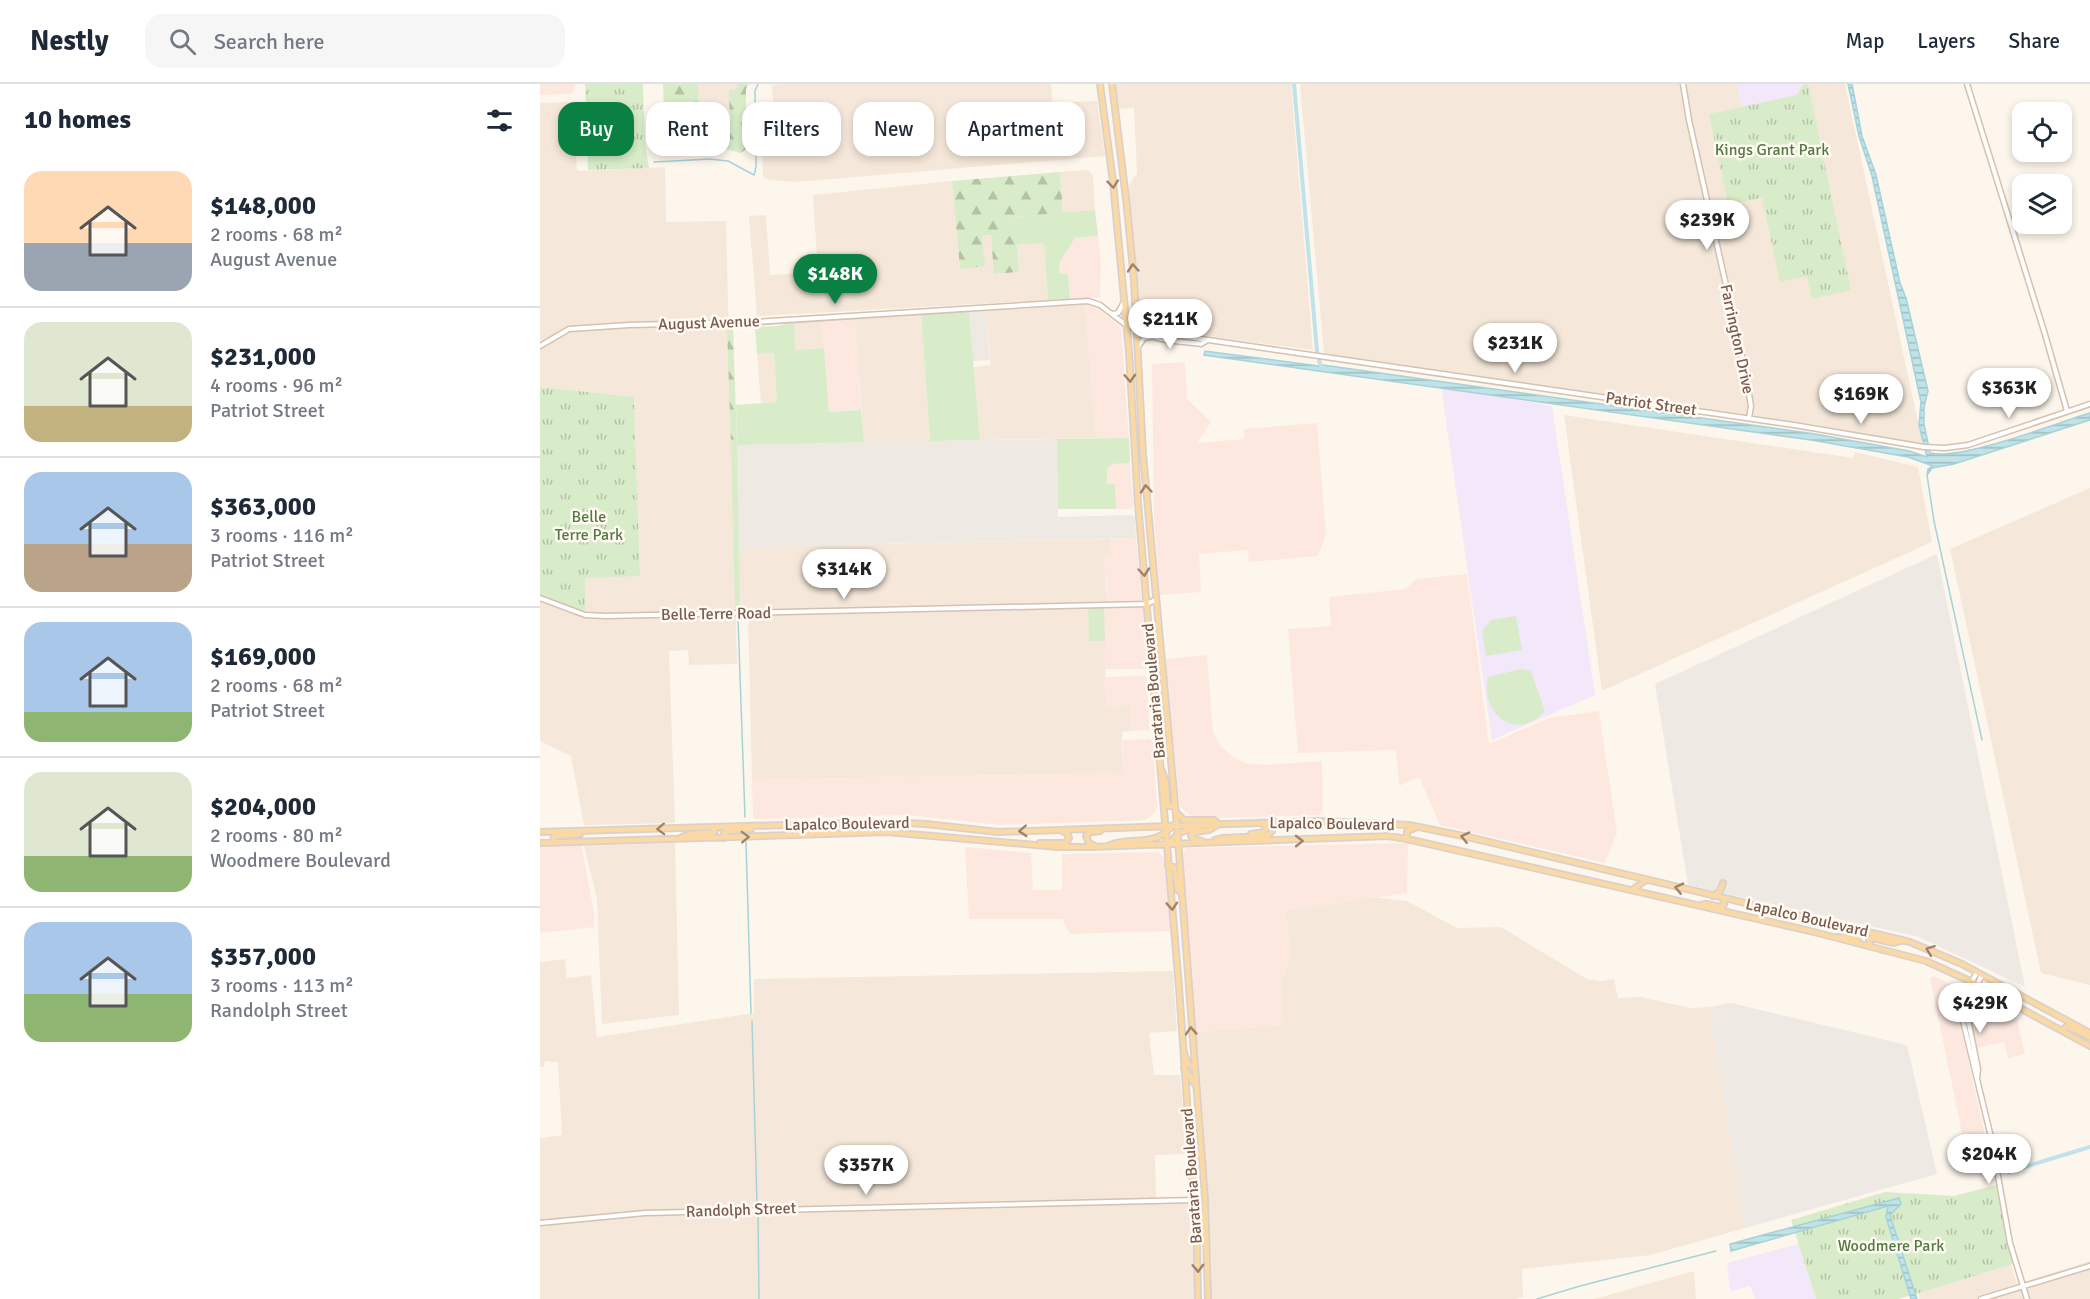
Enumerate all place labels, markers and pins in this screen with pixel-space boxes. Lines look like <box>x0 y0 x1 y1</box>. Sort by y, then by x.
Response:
pin: $239K <box>1665 200 1749 251</box>
pin: $148K <box>793 254 877 305</box>
pin: $211K <box>1128 299 1212 350</box>
pin: $231K <box>1473 323 1557 374</box>
pin: $363K <box>1967 368 2051 419</box>
pin: $169K <box>1819 374 1903 425</box>
pin: $314K <box>802 549 886 600</box>
pin: $429K <box>1938 983 2022 1034</box>
pin: $204K <box>1947 1134 2031 1185</box>
pin: $357K <box>824 1145 908 1196</box>

